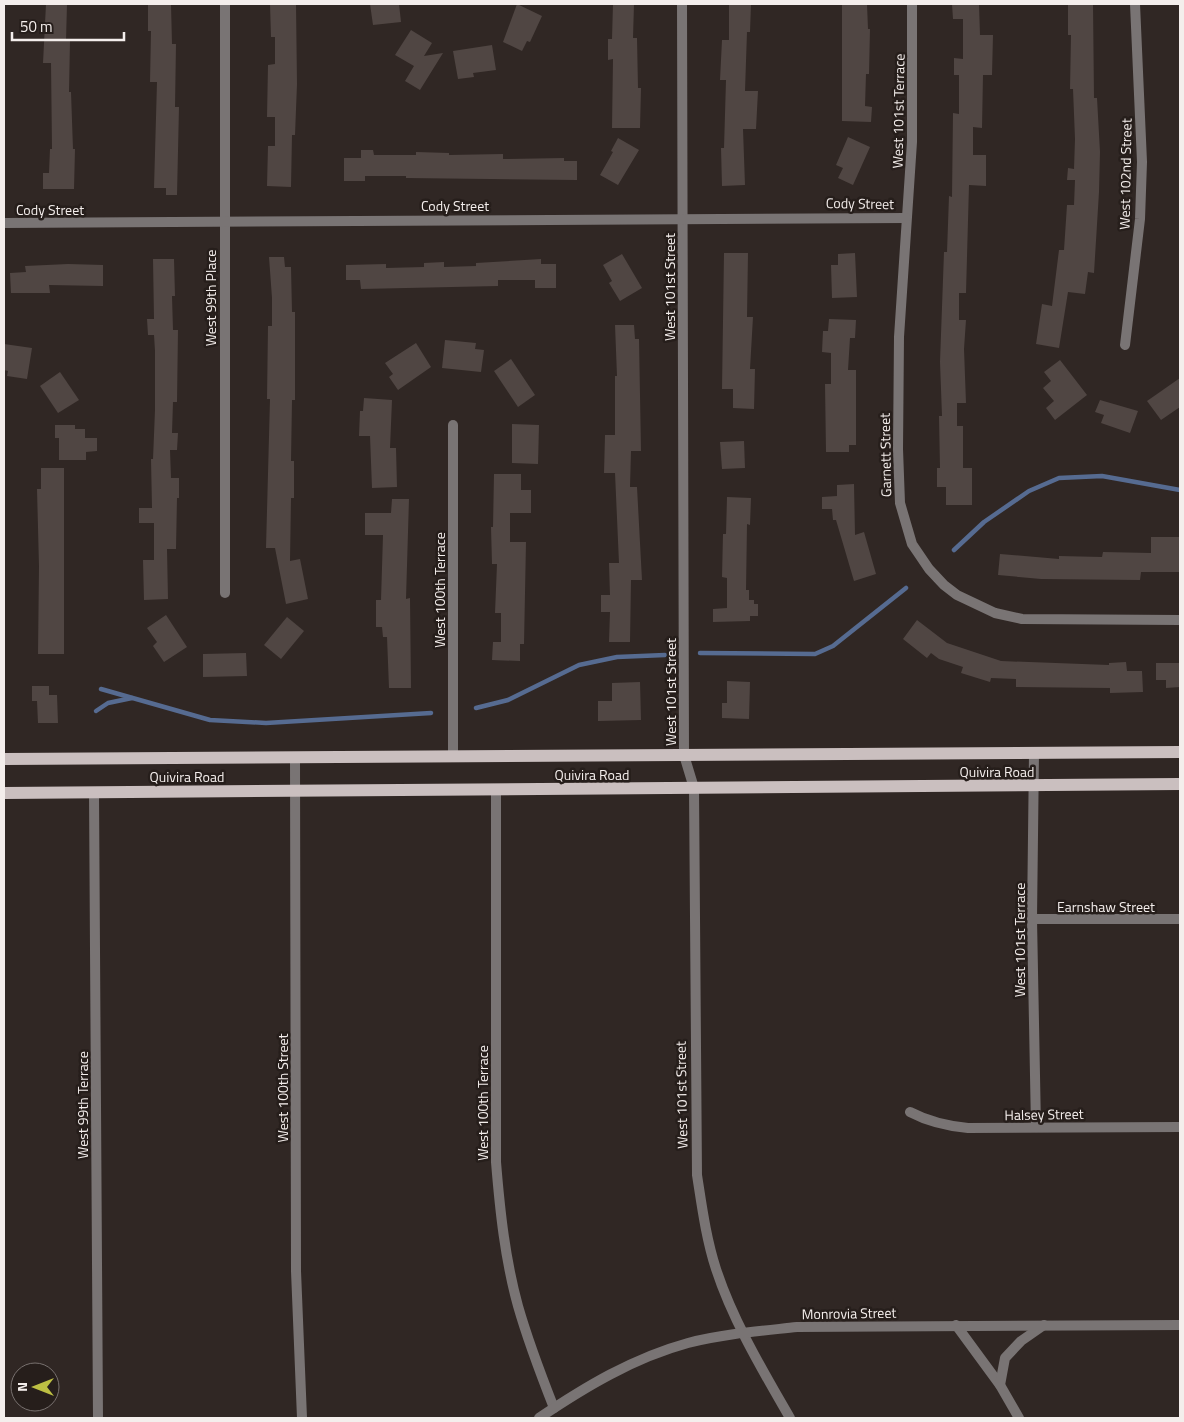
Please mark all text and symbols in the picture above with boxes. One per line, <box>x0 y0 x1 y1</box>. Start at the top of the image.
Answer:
scale bar <box>12 10 125 42</box>
text: 50 m <box>20 15 53 38</box>
street label: West 101st Terrace <box>887 53 909 169</box>
street label: West 102nd Street <box>1114 118 1136 230</box>
street label: Cody Street <box>826 192 894 214</box>
street label: Cody Street <box>421 195 489 216</box>
street label: Cody Street <box>16 199 84 220</box>
street label: West 101st Street <box>659 233 680 341</box>
street label: West 99th Place <box>200 250 221 346</box>
street label: Garnett Street <box>874 413 896 497</box>
street label: West 100th Terrace <box>429 532 450 648</box>
street label: West 101st Street <box>660 638 681 746</box>
street label: Quivira Road <box>960 761 1034 782</box>
street label: Quivira Road <box>555 764 629 785</box>
street label: Quivira Road <box>150 766 224 787</box>
street label: West 101st Terrace <box>1009 883 1030 997</box>
street label: Earnshaw Street <box>1057 896 1155 917</box>
street label: West 100th Street <box>272 1034 293 1142</box>
street label: West 101st Street <box>670 1041 692 1149</box>
street label: West 100th Terrace <box>472 1045 493 1161</box>
street label: West 99th Terrace <box>72 1051 93 1159</box>
street label: Halsey Street <box>1004 1103 1084 1125</box>
street label: Monrovia Street <box>802 1302 897 1324</box>
north arrow <box>10 1362 60 1412</box>
text: N <box>11 1382 32 1392</box>

